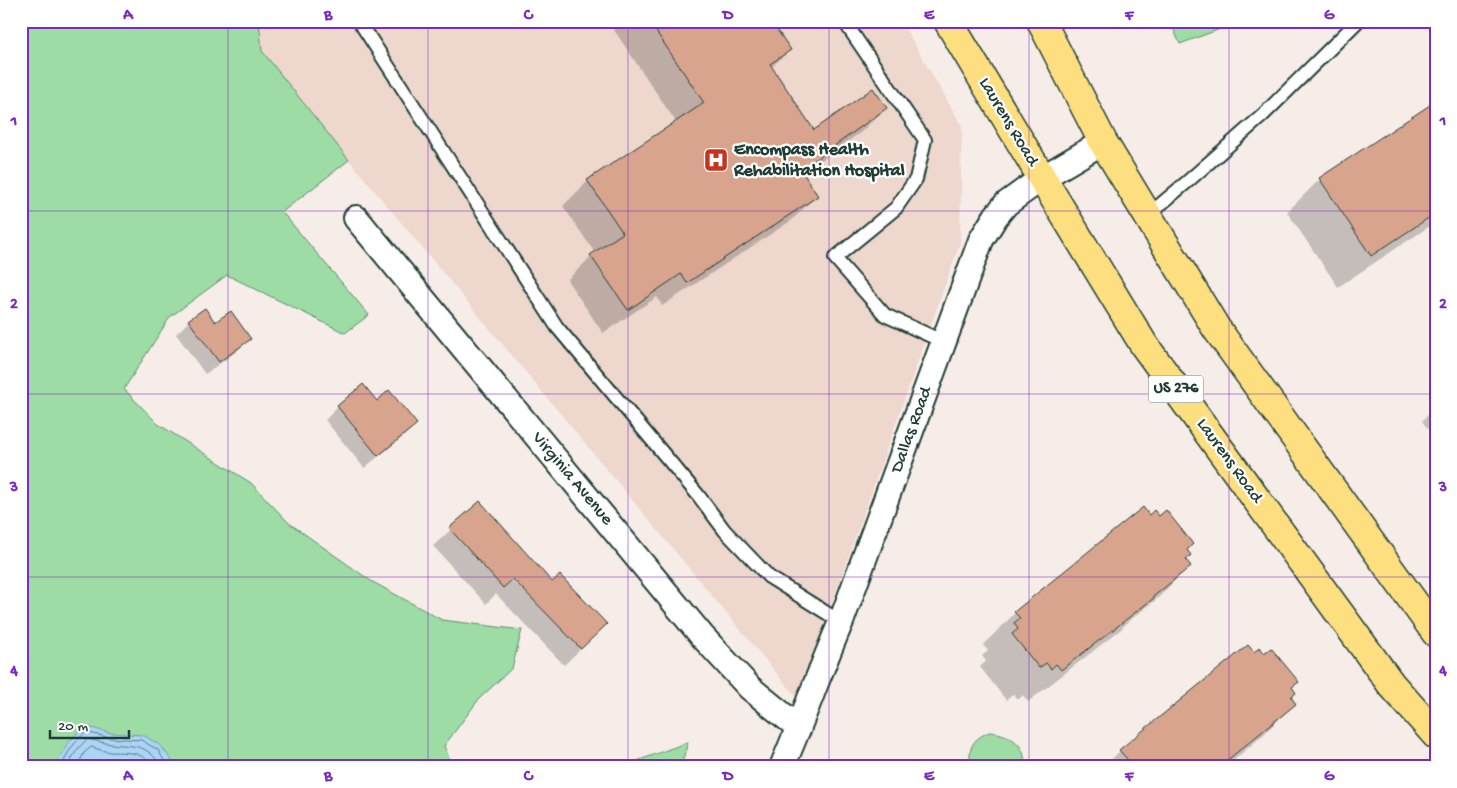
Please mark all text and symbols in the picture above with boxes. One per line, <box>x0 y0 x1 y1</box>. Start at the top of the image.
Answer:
text: A <box>122 7 134 26</box>
text: B <box>323 7 333 26</box>
text: C <box>523 7 534 26</box>
text: D <box>721 7 734 26</box>
text: E <box>924 7 935 26</box>
text: F <box>1124 7 1135 26</box>
text: G <box>1324 7 1335 26</box>
street label: Laurens Road <box>973 74 1043 171</box>
text: 1 <box>10 113 17 132</box>
text: 1 <box>1439 113 1446 132</box>
place label: Encompass Health Rehabilitation Hospital <box>733 140 905 182</box>
hospital icon: Encompass Health Rehabilitation Hospital <box>703 147 729 173</box>
text: 2 <box>10 296 18 315</box>
text: 2 <box>1439 296 1447 315</box>
road number: US 276 <box>1148 376 1204 402</box>
street label: Dallas Road <box>886 383 938 477</box>
street label: Laurens Road <box>1191 415 1268 509</box>
street label: Virginia Avenue <box>526 427 618 530</box>
text: 3 <box>9 479 18 498</box>
text: 3 <box>1438 479 1447 498</box>
text: 4 <box>9 663 18 682</box>
text: 4 <box>1438 663 1447 682</box>
scale bar <box>50 708 129 740</box>
text: 20 m <box>58 718 88 736</box>
text: A <box>122 768 134 787</box>
text: B <box>323 768 333 787</box>
text: C <box>523 768 534 787</box>
text: D <box>721 768 734 787</box>
text: E <box>924 768 935 787</box>
text: F <box>1124 768 1135 787</box>
text: G <box>1324 768 1335 787</box>

